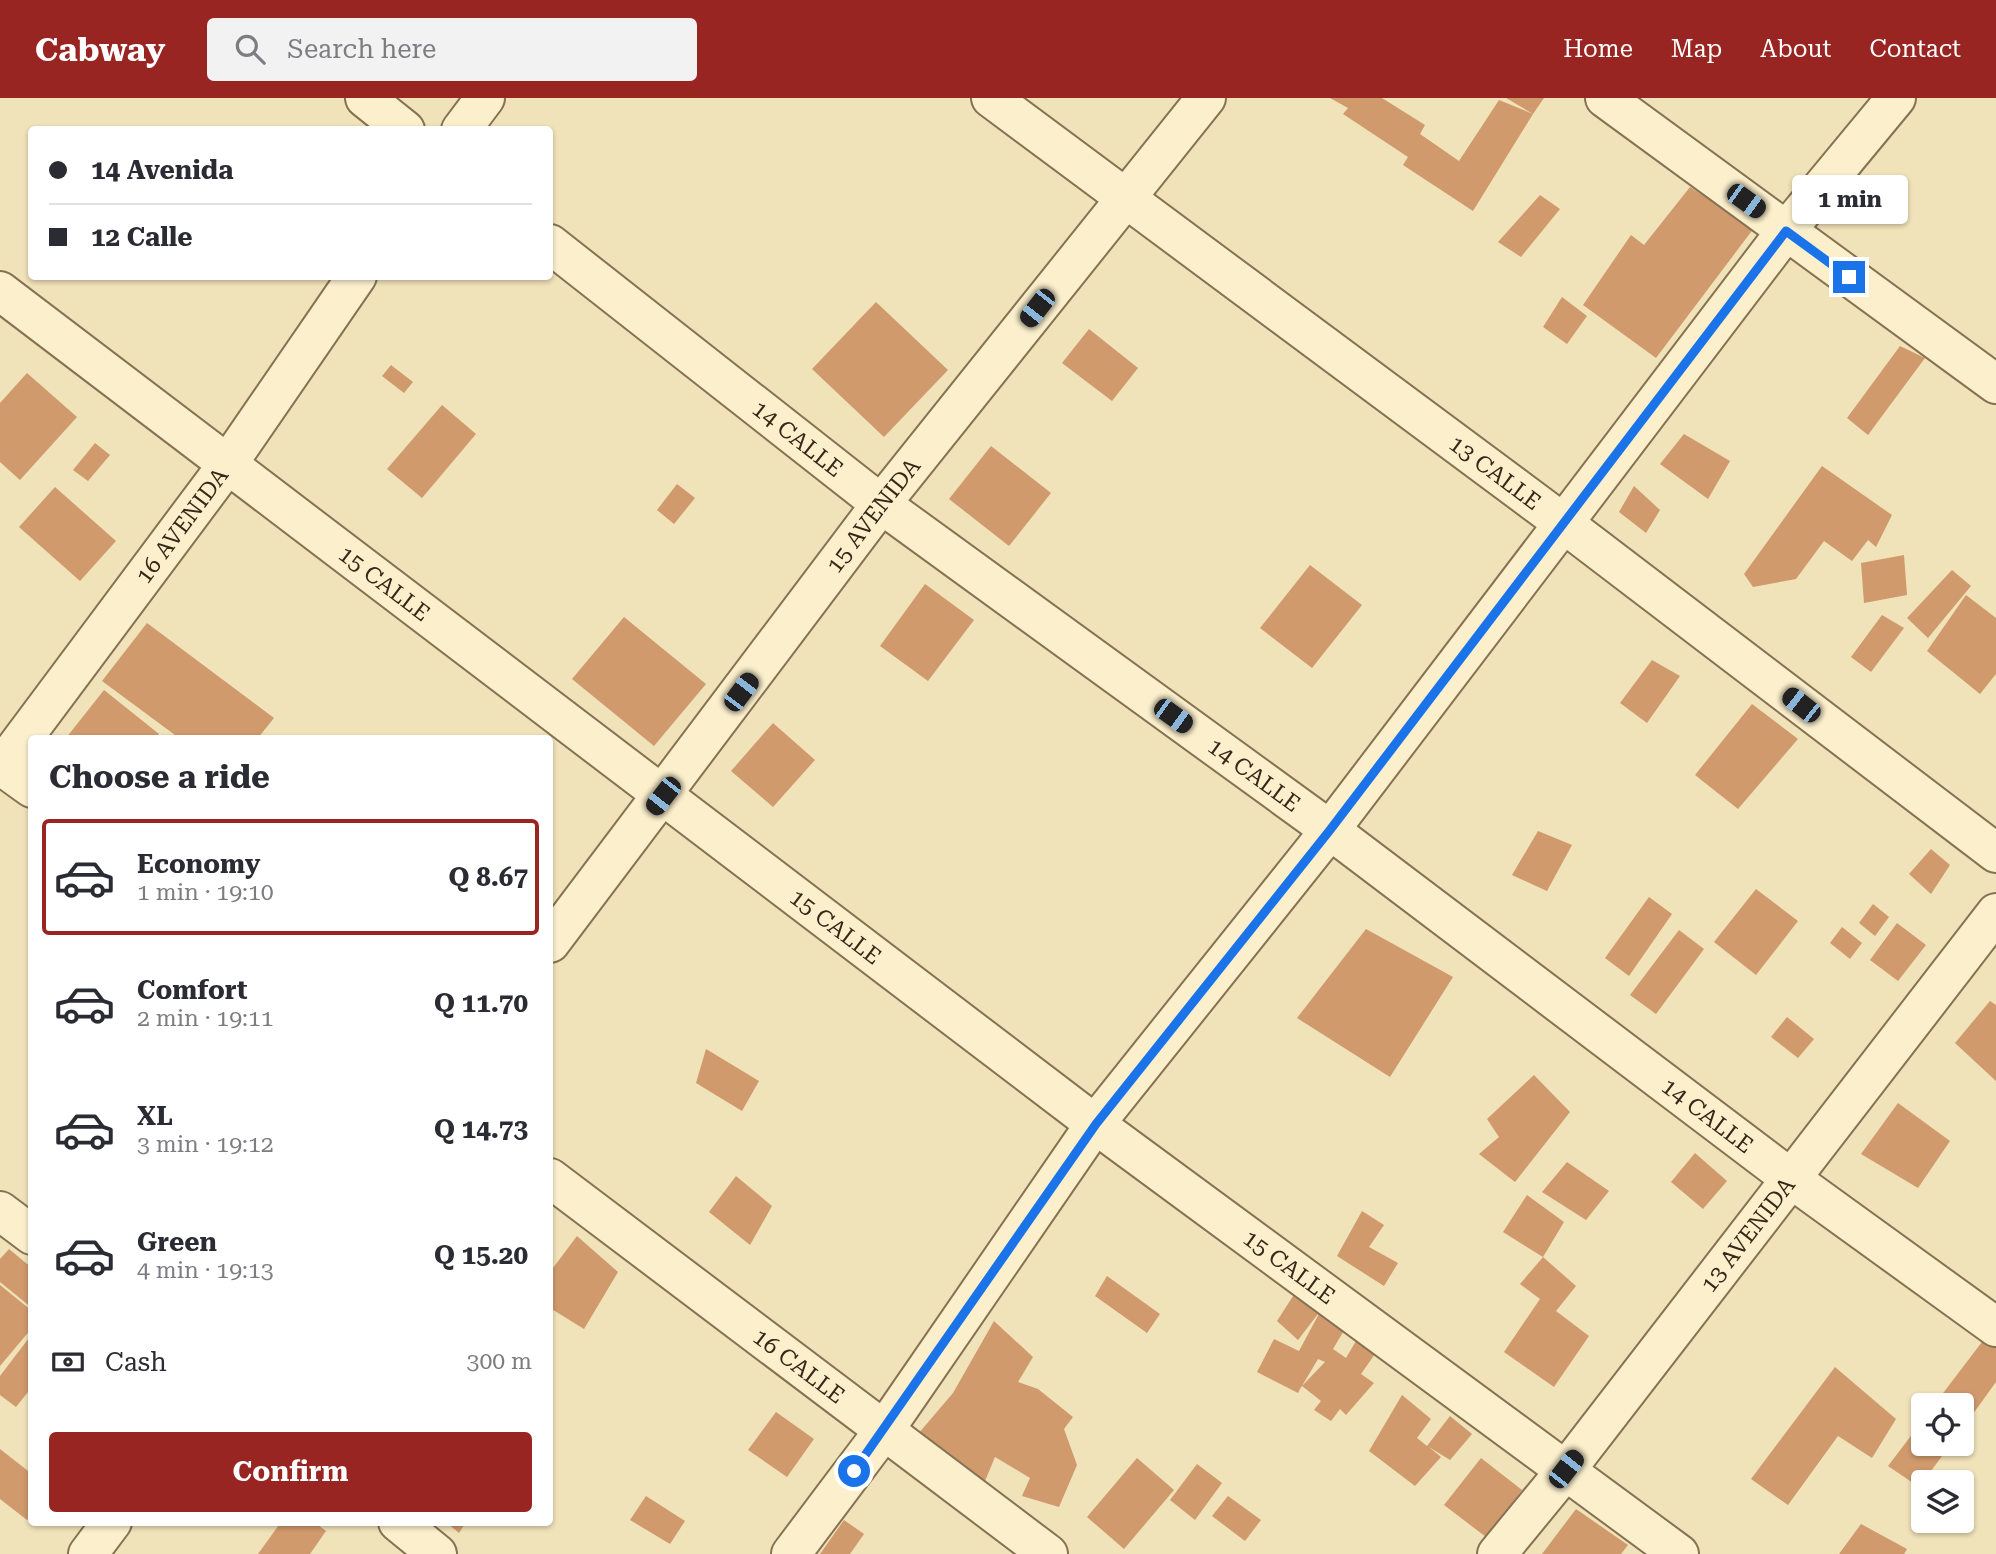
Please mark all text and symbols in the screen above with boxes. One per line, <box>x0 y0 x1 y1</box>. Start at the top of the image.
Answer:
search box <box>207 18 697 81</box>
text: Cabway <box>35 30 165 69</box>
icon: search <box>231 30 269 68</box>
text: Search here <box>287 34 436 64</box>
text: Home <box>1563 35 1633 63</box>
text: Map <box>1671 35 1722 63</box>
text: About <box>1760 35 1831 63</box>
text: Contact <box>1869 35 1961 63</box>
text: 14 Avenida <box>91 155 233 185</box>
callout: 1 min <box>1791 176 1907 225</box>
car <box>1723 180 1770 222</box>
text: 1 min <box>1818 186 1882 213</box>
text: 12 Calle <box>91 222 193 252</box>
route end <box>1833 261 1865 293</box>
car <box>1016 285 1059 331</box>
street label: 14 CALLE <box>747 395 848 483</box>
street label: 13 CALLE <box>1444 430 1546 516</box>
street label: 15 AVENIDA <box>821 453 926 578</box>
street label: 16 AVENIDA <box>130 463 234 589</box>
street label: 15 CALLE <box>333 541 435 627</box>
car <box>720 669 763 715</box>
car <box>1778 684 1825 726</box>
car <box>1150 695 1197 737</box>
street label: 14 CALLE <box>1202 733 1305 818</box>
text: Choose a ride <box>49 758 270 796</box>
car <box>642 773 685 819</box>
icon: car <box>53 846 116 909</box>
text: Economy <box>137 849 260 879</box>
text: Q 8.67 <box>449 862 528 892</box>
text: 1 min · 19:10 <box>137 879 274 906</box>
street label: 15 CALLE <box>784 884 886 970</box>
icon: car <box>53 972 116 1035</box>
text: Comfort <box>137 975 247 1005</box>
text: Q 11.70 <box>434 988 528 1018</box>
text: 2 min · 19:11 <box>137 1005 274 1032</box>
street label: 14 CALLE <box>1656 1073 1758 1159</box>
icon: car <box>53 1098 116 1161</box>
text: XL <box>137 1101 173 1131</box>
text: Q 14.73 <box>434 1114 528 1144</box>
text: 3 min · 19:12 <box>137 1131 274 1158</box>
street label: 13 AVENIDA <box>1695 1172 1801 1298</box>
icon: car <box>53 1224 116 1287</box>
street label: 15 CALLE <box>1238 1225 1340 1310</box>
text: Green <box>137 1227 217 1257</box>
text: Q 15.20 <box>434 1240 528 1270</box>
text: 4 min · 19:13 <box>137 1257 274 1284</box>
street label: 16 CALLE <box>748 1323 850 1410</box>
icon: cash <box>49 1343 87 1381</box>
text: Cash <box>105 1347 167 1377</box>
text: 300 m <box>467 1348 532 1375</box>
map controls <box>1911 1393 1974 1533</box>
button: locate <box>1911 1393 1974 1456</box>
button: Confirm <box>49 1432 532 1512</box>
car <box>1545 1446 1588 1492</box>
route start <box>838 1455 870 1487</box>
button: layers <box>1911 1470 1974 1533</box>

